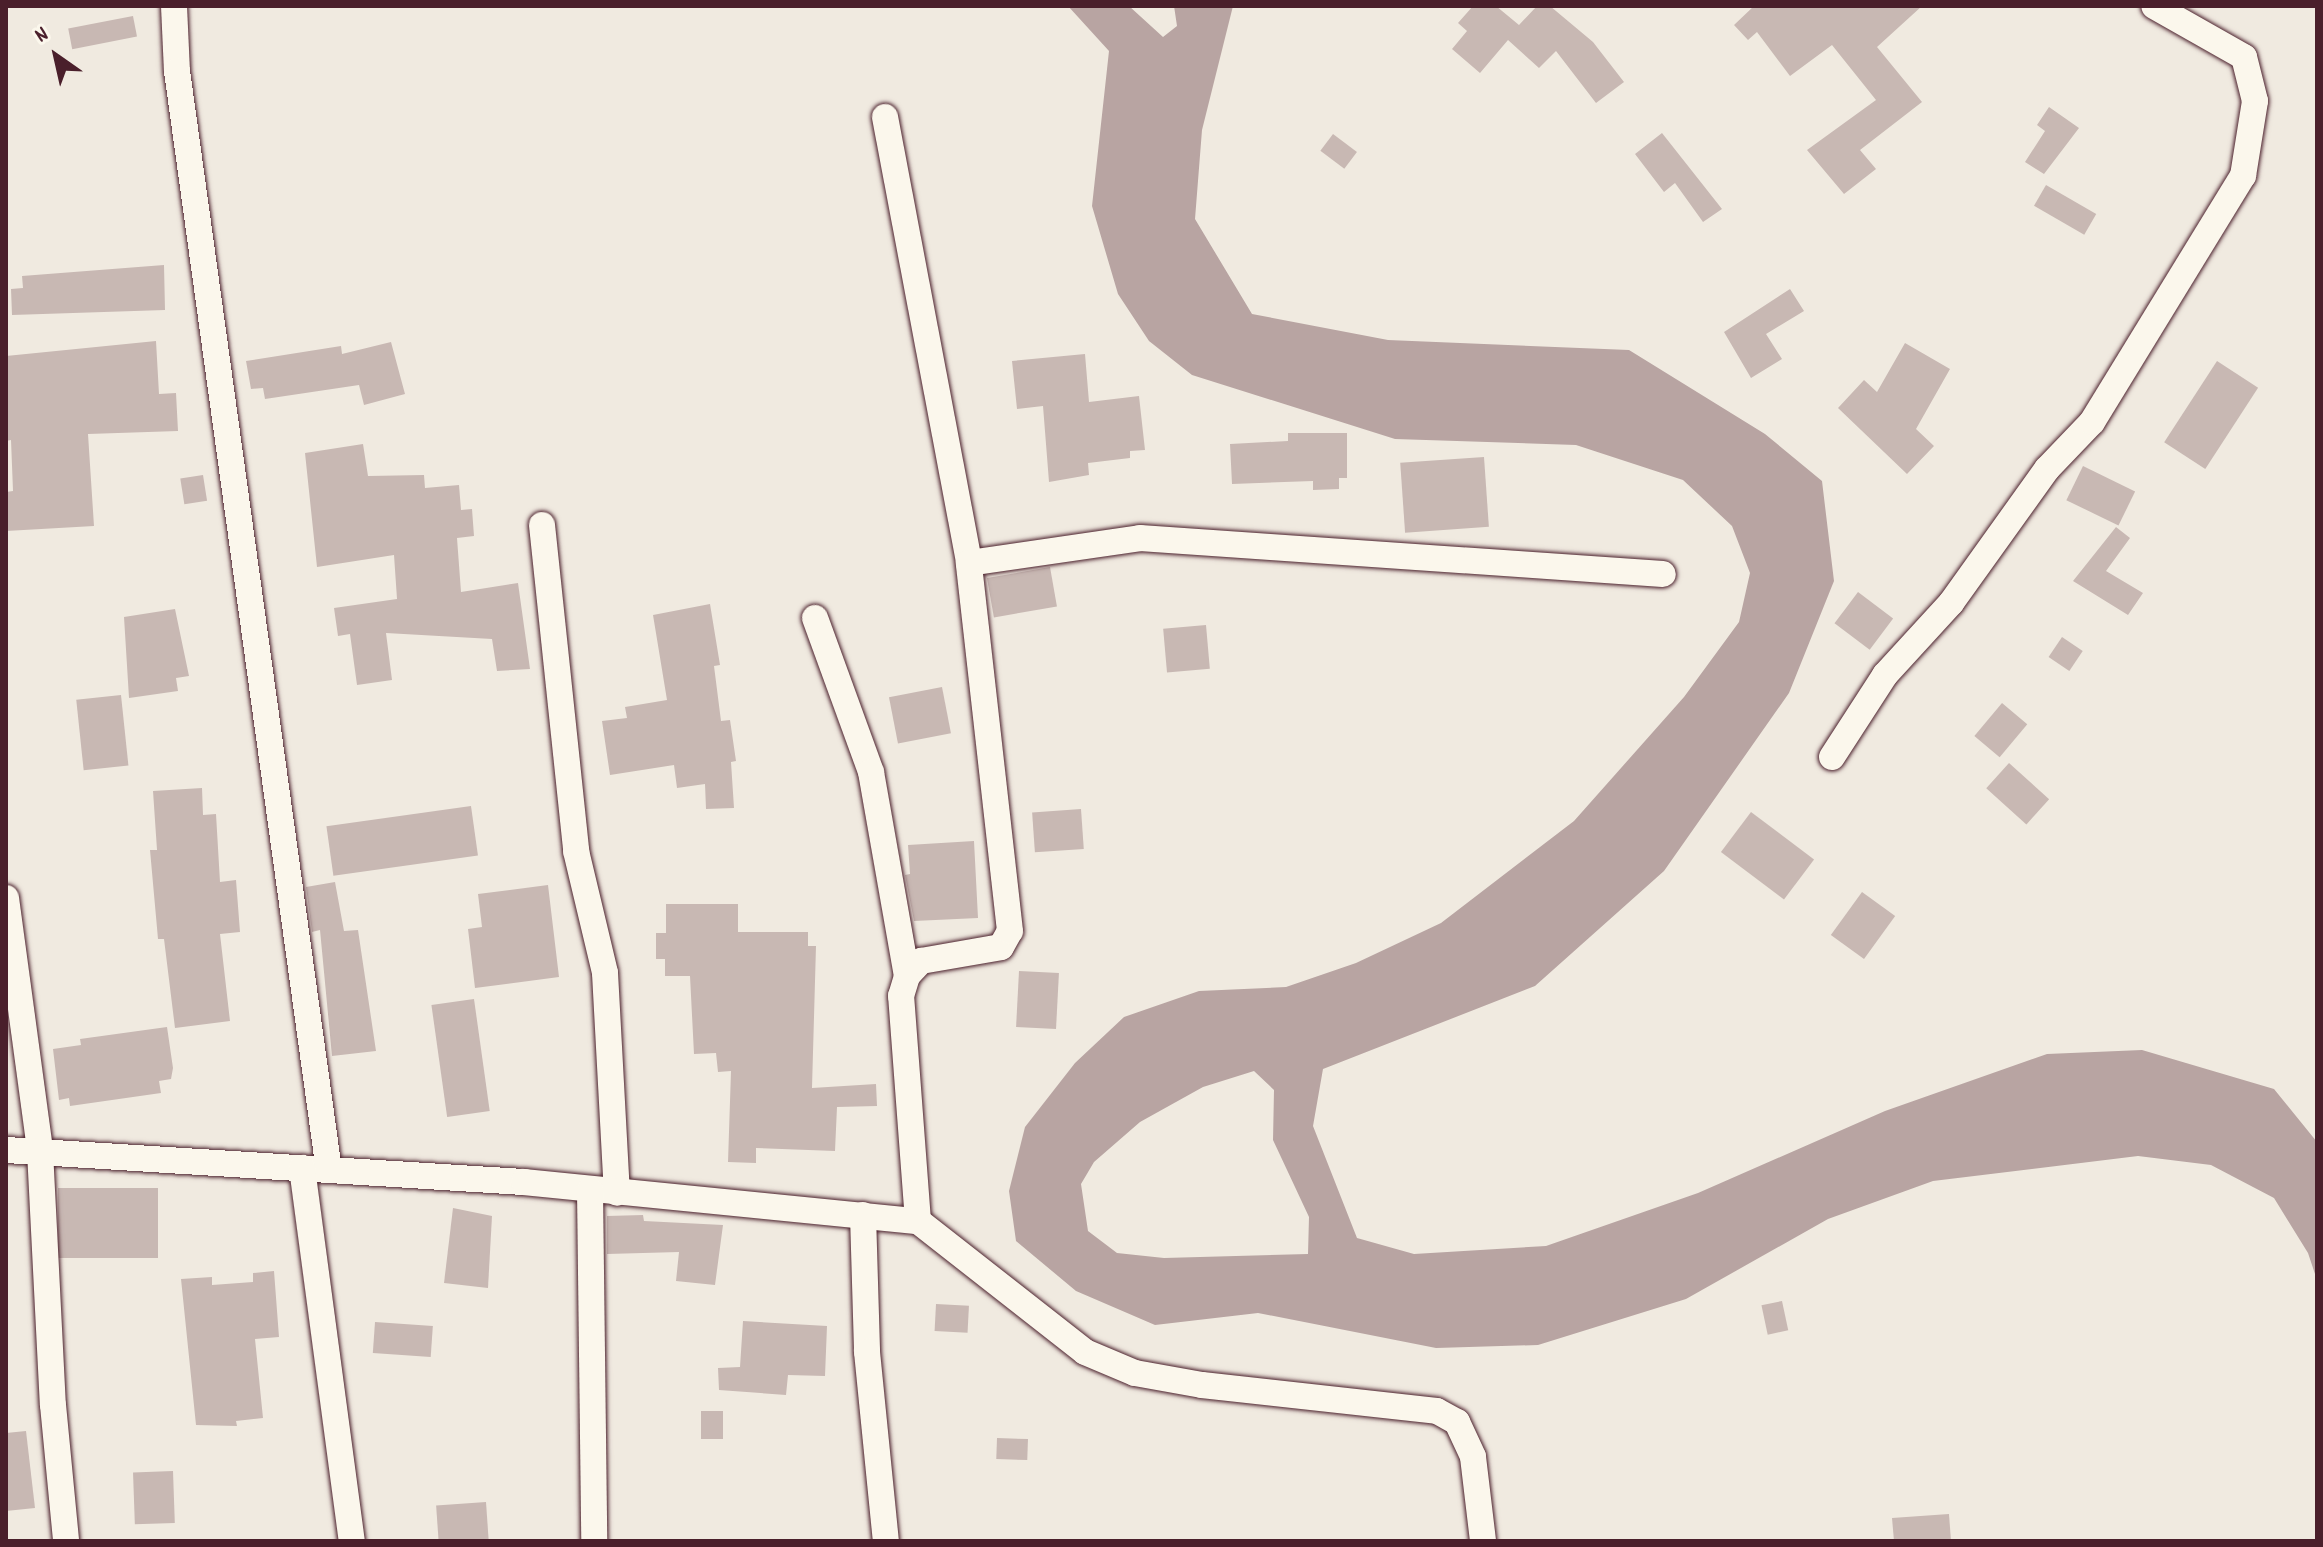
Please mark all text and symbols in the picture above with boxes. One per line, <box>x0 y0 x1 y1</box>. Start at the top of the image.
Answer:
north arrow <box>16 16 96 96</box>
text: N <box>29 20 55 52</box>

